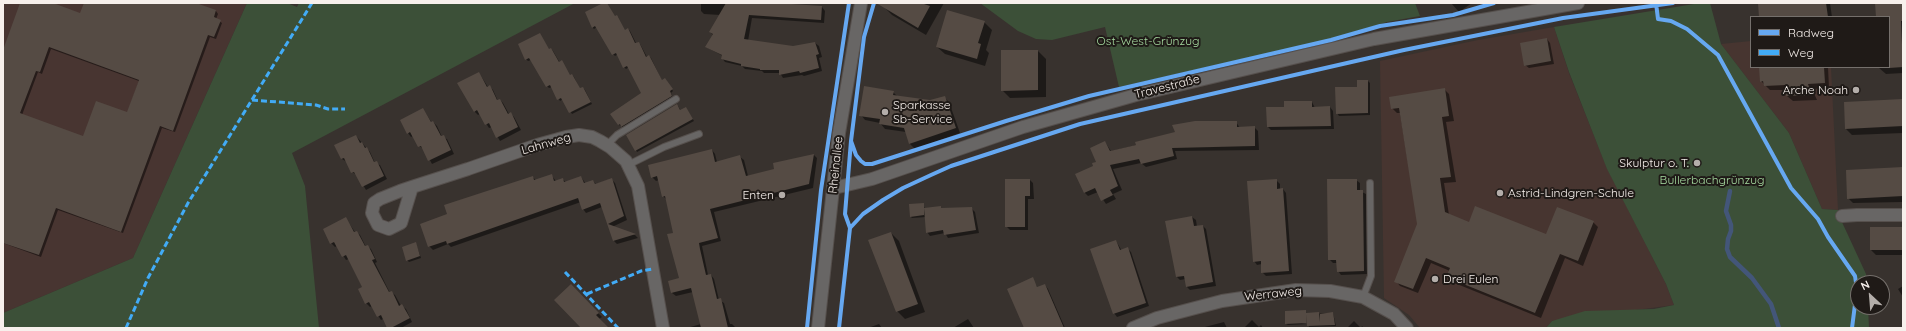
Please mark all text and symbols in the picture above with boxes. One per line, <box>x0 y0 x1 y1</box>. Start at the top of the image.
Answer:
legend <box>1750 16 1890 68</box>
text: Radweg <box>1788 25 1834 40</box>
park label: Ost-West-Grünzug <box>1097 34 1199 48</box>
text: Weg <box>1788 45 1814 60</box>
street label: Travestraße <box>1133 72 1201 102</box>
place label: Arche Noah <box>1783 83 1848 97</box>
marker: Arche Noah <box>1851 85 1861 95</box>
place label: Sparkasse Sb-Service <box>893 98 952 126</box>
marker: Sparkasse Sb-Service <box>880 107 890 117</box>
street label: Lahnweg <box>520 130 572 158</box>
street label: Rheinallee <box>826 136 846 194</box>
place label: Skulptur o. T. <box>1619 156 1689 170</box>
marker: Skulptur o. T. <box>1692 158 1702 168</box>
park label: Bullerbachgrünzug <box>1660 173 1764 187</box>
place label: Astrid-Lindgren-Schule <box>1508 186 1634 200</box>
place label: Enten <box>743 188 774 202</box>
marker: Astrid-Lindgren-Schule <box>1495 188 1505 198</box>
marker: Enten <box>777 190 787 200</box>
place label: Drei Eulen <box>1443 272 1498 286</box>
marker: Drei Eulen <box>1430 274 1440 284</box>
north arrow <box>1850 275 1890 315</box>
text: N <box>1858 277 1872 293</box>
street label: Werraweg <box>1244 284 1302 304</box>

